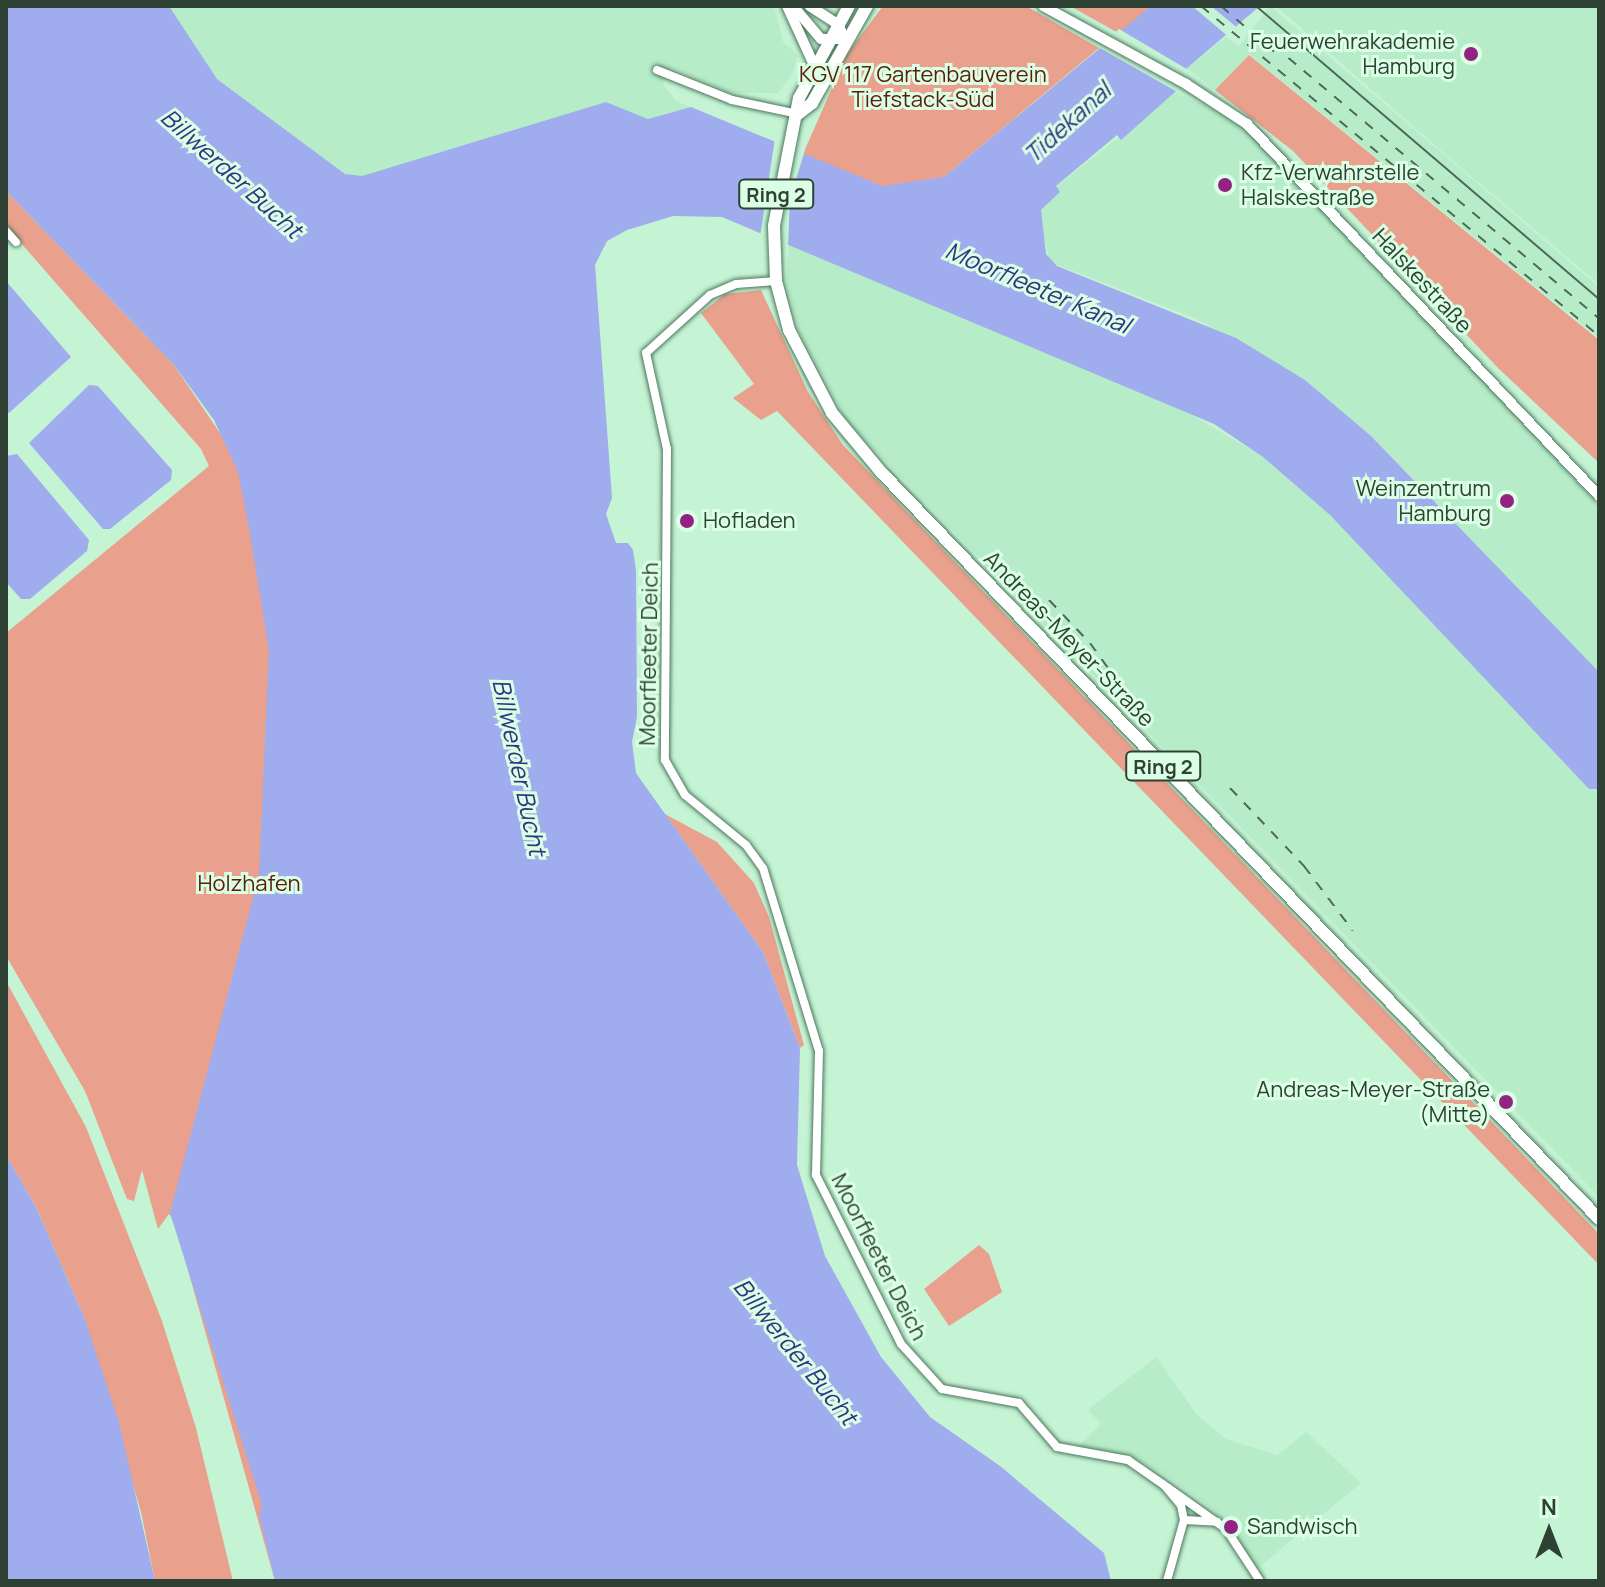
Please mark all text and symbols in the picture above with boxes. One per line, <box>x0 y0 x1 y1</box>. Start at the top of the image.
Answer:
place label: Feuerwehrakademie Hamburg <box>1250 28 1455 80</box>
marker: Feuerwehrakademie Hamburg <box>1462 45 1480 63</box>
park label: KGV 117 Gartenbauverein Tiefstack-Süd <box>799 61 1047 112</box>
water label: Tidekanal <box>1018 76 1116 168</box>
water label: Billwerder Bucht <box>156 102 308 244</box>
place label: Kfz-Verwahrstelle Halskestraße <box>1241 159 1419 210</box>
marker: Kfz-Verwahrstelle Halskestraße <box>1216 176 1234 194</box>
road number: Ring 2 <box>738 178 814 210</box>
street label: Halskestraße <box>1367 223 1477 339</box>
water label: Moorfleeter Kanal <box>941 235 1135 339</box>
place label: Weinzentrum Hamburg <box>1356 475 1491 526</box>
marker: Weinzentrum Hamburg <box>1498 492 1516 510</box>
place label: Hofladen <box>703 508 796 534</box>
marker: Hofladen <box>678 512 696 530</box>
street label: Andreas-Meyer-Straße <box>978 546 1160 732</box>
street label: Moorfleeter Deich <box>634 562 664 746</box>
water label: Billwerder Bucht <box>487 676 553 858</box>
road number: Ring 2 <box>1125 750 1201 782</box>
park label: Holzhafen <box>197 871 301 897</box>
place label: Andreas-Meyer-Straße (Mitte) <box>1256 1076 1490 1128</box>
marker: Andreas-Meyer-Straße (Mitte) <box>1497 1093 1515 1111</box>
street label: Moorfleeter Deich <box>826 1169 932 1345</box>
water label: Billwerder Bucht <box>728 1272 864 1430</box>
north arrow <box>1509 1491 1589 1571</box>
text: N <box>1541 1492 1557 1522</box>
place label: Sandwisch <box>1247 1514 1358 1540</box>
marker: Sandwisch <box>1222 1518 1240 1536</box>

